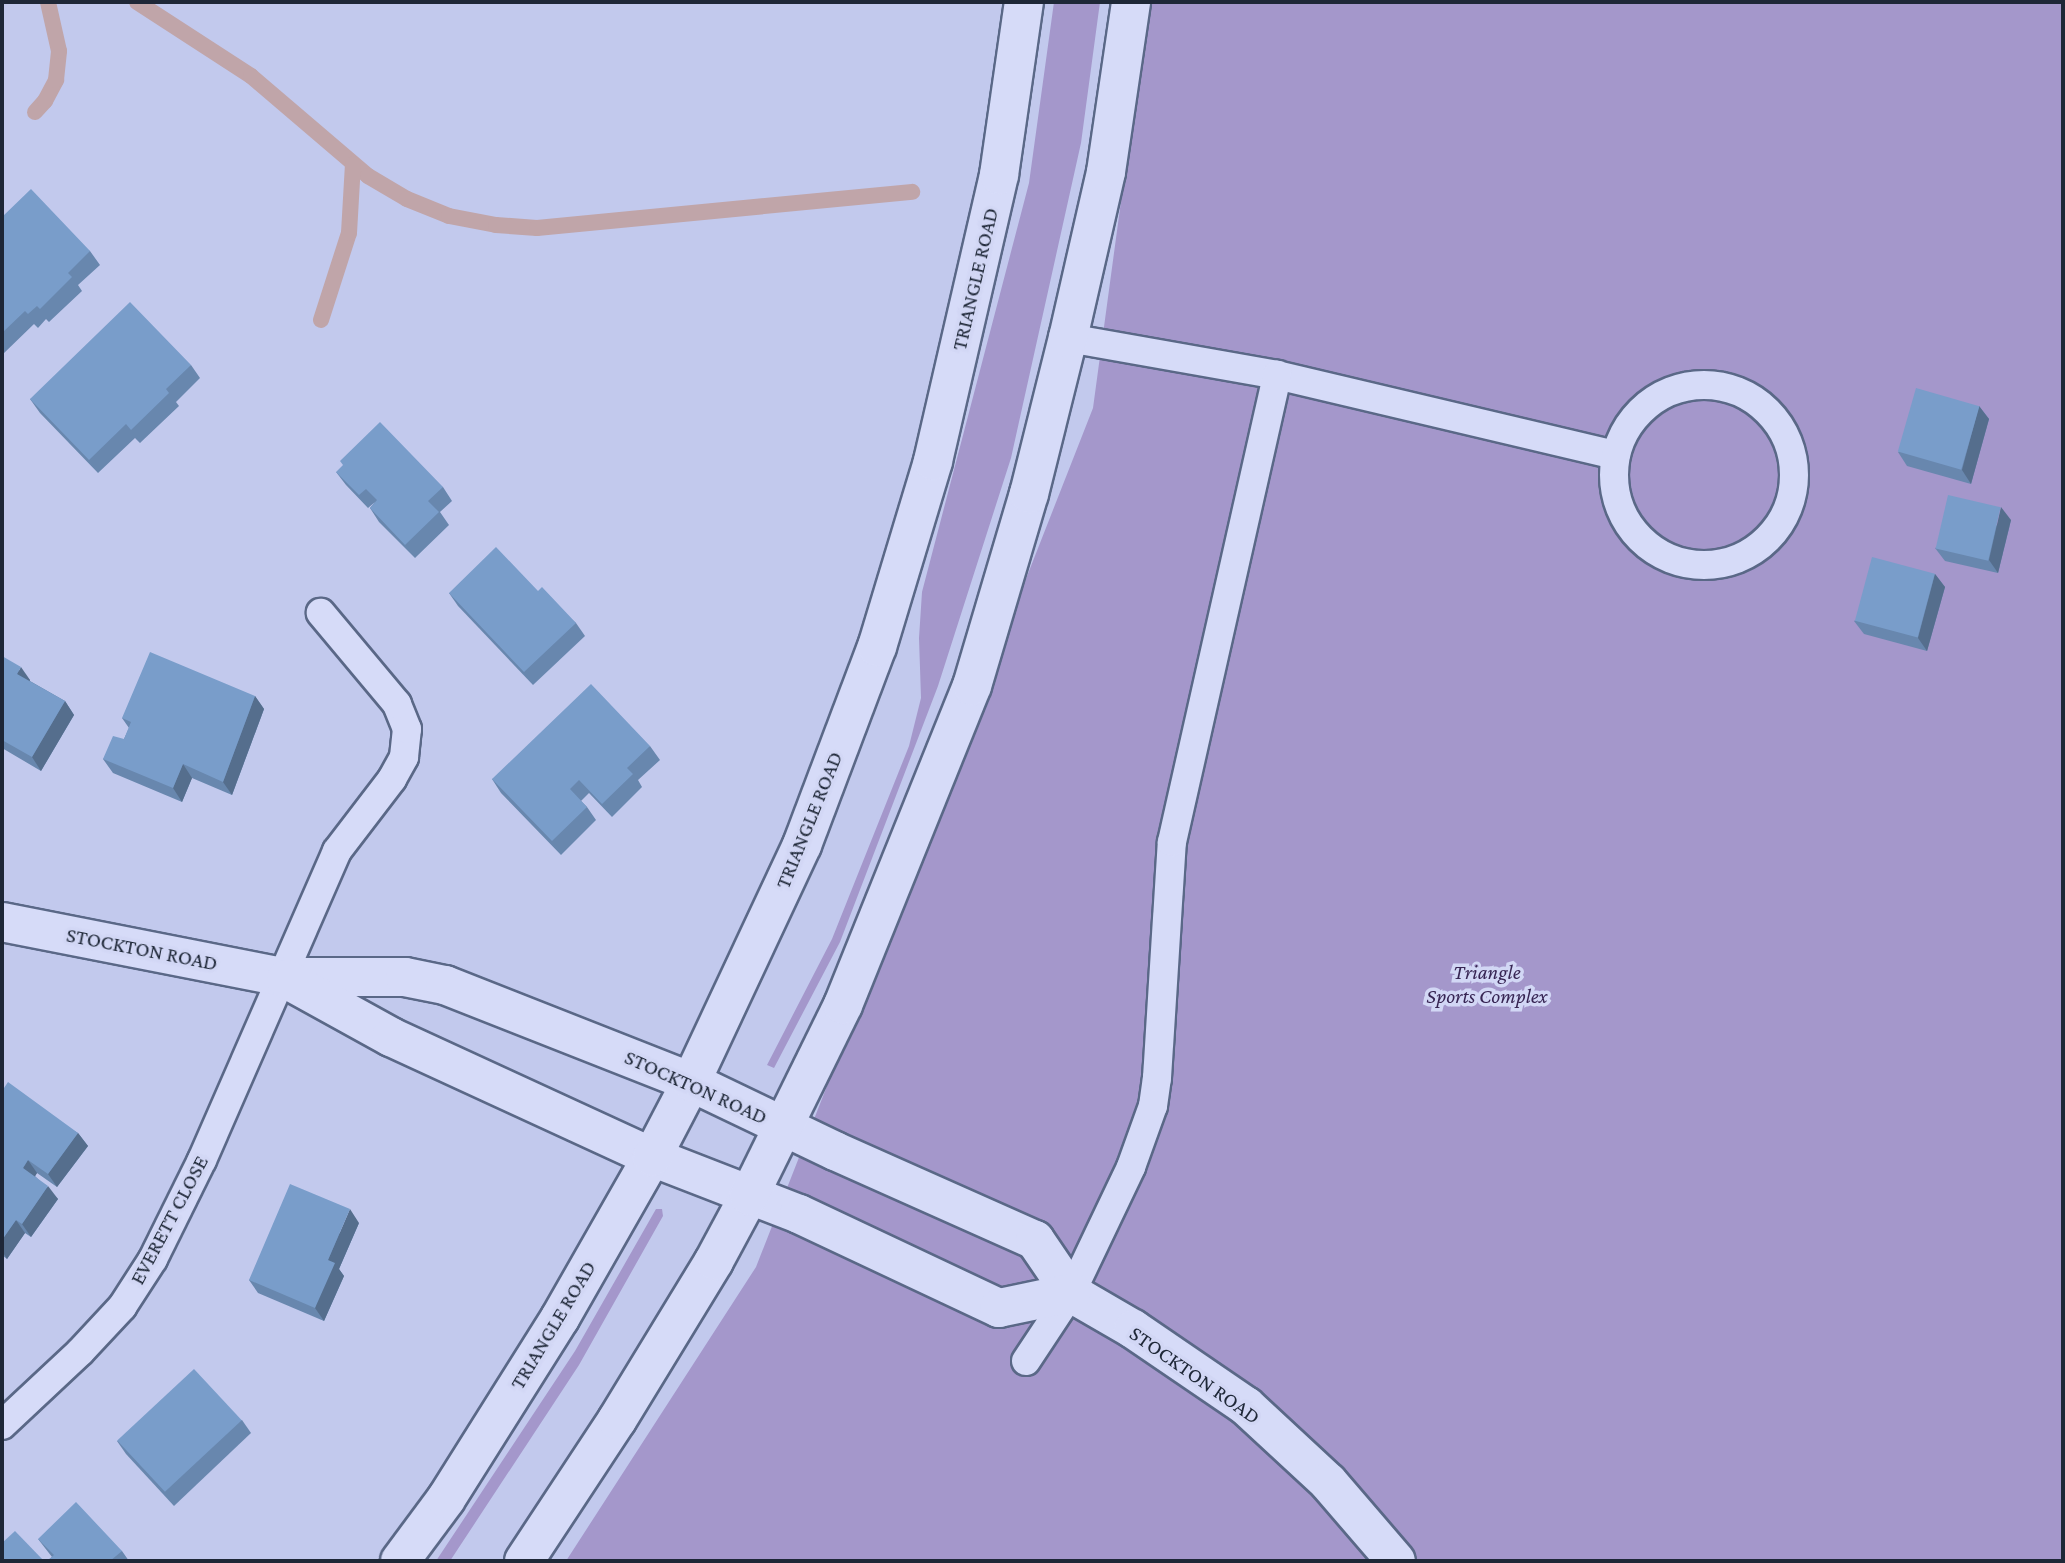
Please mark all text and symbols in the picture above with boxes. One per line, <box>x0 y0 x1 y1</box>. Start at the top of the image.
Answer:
street label: TRIANGLE ROAD <box>946 205 1004 353</box>
street label: TRIANGLE ROAD <box>770 748 848 892</box>
street label: STOCKTON ROAD <box>64 922 220 976</box>
park label: Triangle Sports Complex <box>1426 959 1548 1009</box>
street label: STOCKTON ROAD <box>621 1044 771 1130</box>
street label: EVERETT CLOSE <box>124 1151 214 1289</box>
street label: TRIANGLE ROAD <box>505 1256 601 1394</box>
street label: STOCKTON ROAD <box>1125 1321 1265 1429</box>

